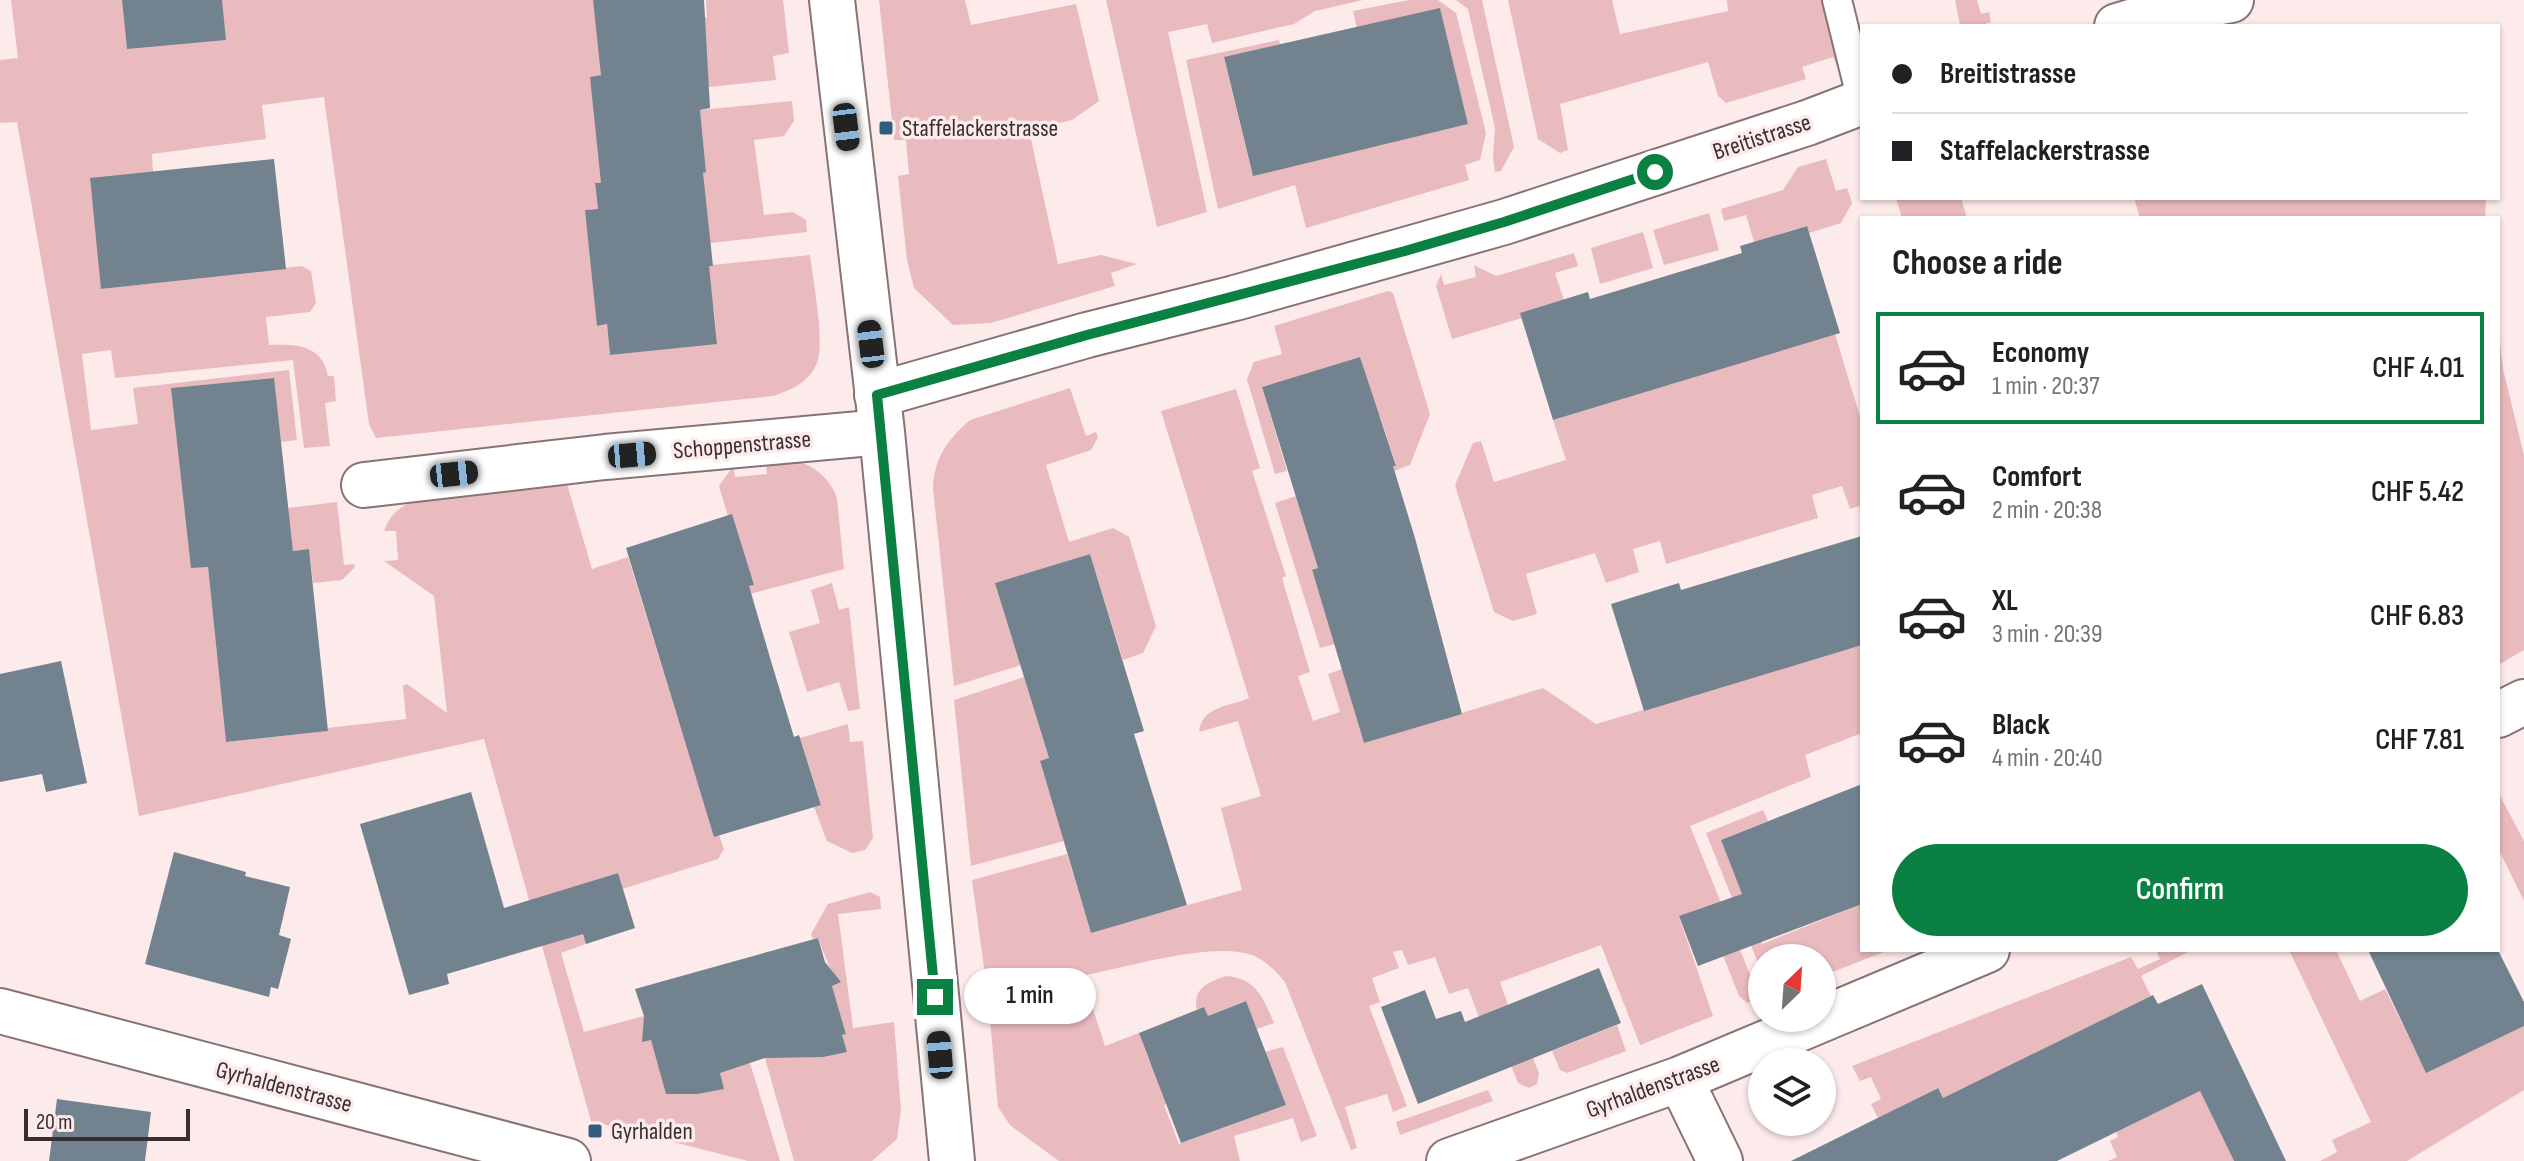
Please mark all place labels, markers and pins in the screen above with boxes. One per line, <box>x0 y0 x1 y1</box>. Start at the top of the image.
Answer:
place label: Staffelackerstrasse <box>902 114 1058 143</box>
marker: Staffelackerstrasse <box>877 119 895 137</box>
place label: Gyrhalden <box>611 1117 693 1146</box>
marker: Gyrhalden <box>586 1122 604 1140</box>

